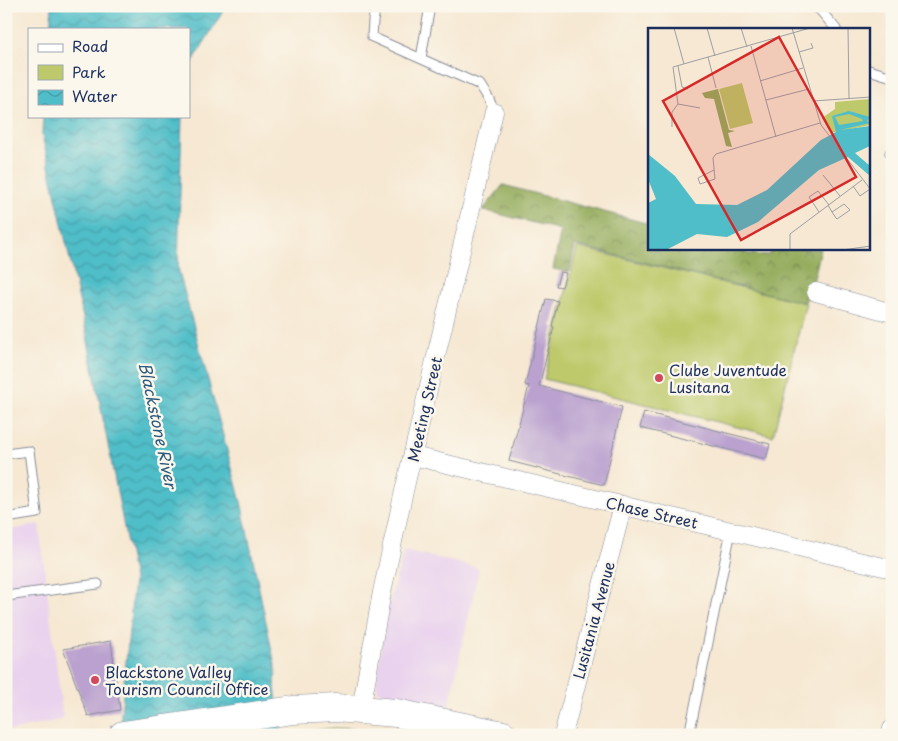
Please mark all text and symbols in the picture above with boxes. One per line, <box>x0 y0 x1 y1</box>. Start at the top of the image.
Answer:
legend <box>28 28 190 118</box>
inset map <box>648 28 870 250</box>
text: Road <box>72 34 108 57</box>
text: Park <box>72 60 106 83</box>
text: Water <box>72 84 117 107</box>
street label: Meeting Street <box>401 354 447 464</box>
place label: Clube Juventude Lusitana <box>669 358 787 398</box>
water label: Blackstone River <box>134 360 185 493</box>
marker: Clube Juventude Lusitana <box>653 372 665 384</box>
street label: Chase Street <box>604 490 700 534</box>
street label: Lusitania Avenue <box>566 559 620 681</box>
place label: Blackstone Valley Tourism Council Office <box>105 660 269 700</box>
marker: Blackstone Valley Tourism Council Office <box>89 674 101 686</box>

